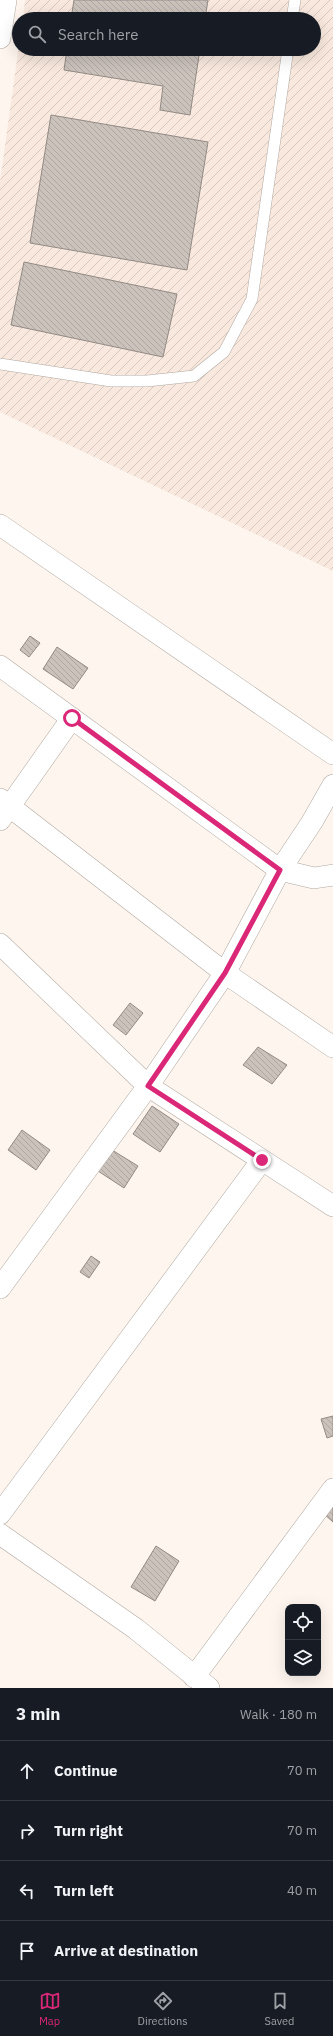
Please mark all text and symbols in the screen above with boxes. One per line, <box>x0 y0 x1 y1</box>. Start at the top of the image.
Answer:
search box <box>12 12 321 56</box>
icon: search <box>26 23 48 45</box>
text: Search here <box>58 25 138 44</box>
route start <box>63 709 81 727</box>
route end <box>253 1151 271 1169</box>
map controls <box>285 1604 321 1676</box>
button: locate <box>285 1604 321 1640</box>
button: layers <box>285 1640 321 1676</box>
text: 3 min <box>16 1703 60 1725</box>
text: Walk · 180 m <box>240 1706 317 1723</box>
icon: ahead <box>16 1760 38 1782</box>
text: Continue <box>54 1761 118 1780</box>
text: 70 m <box>287 1762 317 1779</box>
icon: right <box>16 1820 38 1842</box>
text: Turn right <box>54 1821 123 1840</box>
text: 70 m <box>287 1822 317 1839</box>
icon: left <box>16 1880 38 1902</box>
text: Turn left <box>54 1881 114 1900</box>
text: 40 m <box>287 1882 317 1899</box>
icon: arrive <box>16 1940 38 1962</box>
text: Arrive at destination <box>54 1941 198 1960</box>
tab: Map <box>39 1990 61 2028</box>
tab: Directions <box>138 1990 188 2028</box>
tab: Saved <box>265 1990 294 2028</box>

